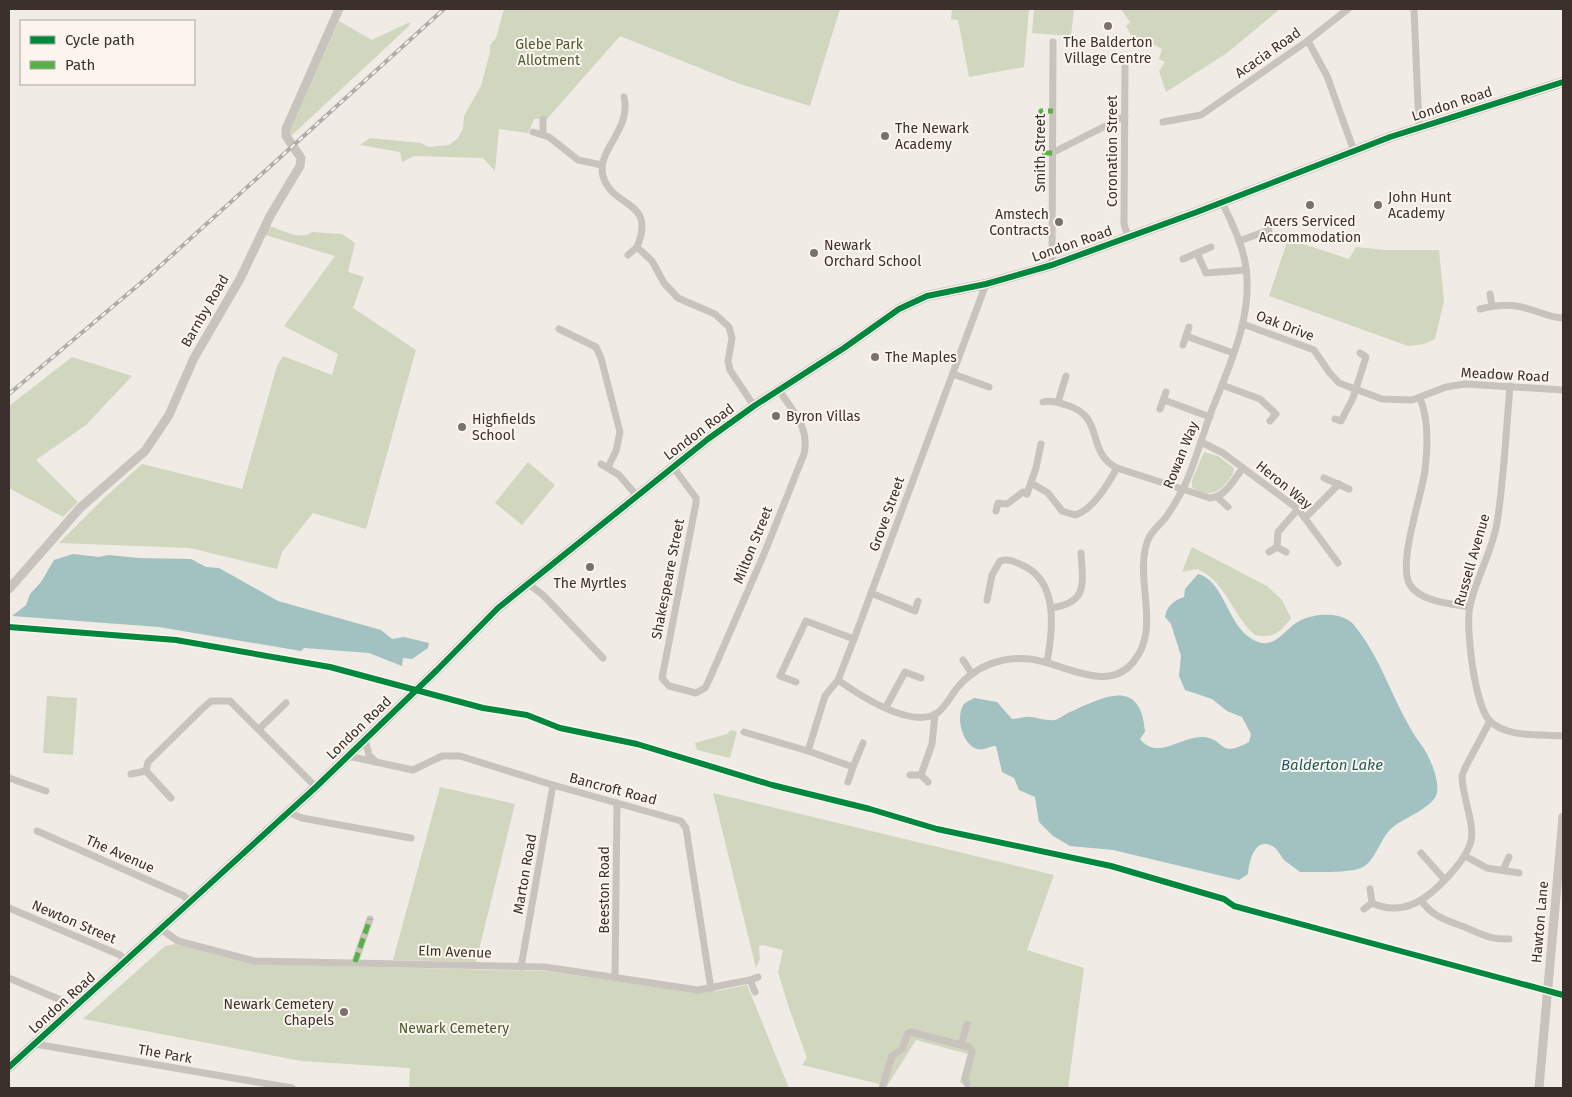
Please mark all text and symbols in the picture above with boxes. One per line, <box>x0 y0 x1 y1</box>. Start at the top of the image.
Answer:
legend <box>20 20 195 85</box>
marker: The Balderton Village Centre <box>1102 20 1114 32</box>
street label: Acacia Road <box>1232 24 1304 82</box>
text: Cycle path <box>65 31 135 49</box>
place label: The Balderton Village Centre <box>1063 34 1153 67</box>
park label: Glebe Park Allotment <box>515 36 584 69</box>
text: Path <box>65 56 95 74</box>
street label: London Road <box>1410 83 1494 125</box>
street label: Coronation Street <box>1104 94 1121 207</box>
street label: Smith Street <box>1032 113 1049 192</box>
place label: The Newark Academy <box>895 120 970 153</box>
marker: The Newark Academy <box>879 130 891 142</box>
place label: John Hunt Academy <box>1388 189 1452 222</box>
marker: Acers Serviced Accommodation <box>1304 199 1316 211</box>
marker: John Hunt Academy <box>1372 199 1384 211</box>
place label: Amstech Contracts <box>989 206 1049 239</box>
place label: Acers Serviced Accommodation <box>1259 213 1361 246</box>
marker: Amstech Contracts <box>1053 216 1065 228</box>
street label: London Road <box>1030 222 1114 266</box>
place label: Newark Orchard School <box>824 237 921 270</box>
marker: Newark Orchard School <box>808 247 820 259</box>
street label: Barnby Road <box>177 272 233 350</box>
street label: Oak Drive <box>1254 307 1316 345</box>
place label: The Maples <box>885 349 957 366</box>
marker: The Maples <box>869 351 881 363</box>
street label: Meadow Road <box>1460 364 1550 386</box>
street label: London Road <box>660 400 738 464</box>
place label: Byron Villas <box>786 408 861 425</box>
marker: Byron Villas <box>770 410 782 422</box>
place label: Highfields School <box>472 411 536 444</box>
street label: Rowan Way <box>1160 419 1202 491</box>
marker: Highfields School <box>456 421 468 433</box>
street label: Heron Way <box>1252 457 1316 513</box>
street label: Grove Street <box>866 474 909 554</box>
street label: Milton Street <box>730 503 777 586</box>
street label: Russell Avenue <box>1451 512 1493 608</box>
street label: Shakespeare Street <box>648 516 688 641</box>
marker: The Myrtles <box>584 561 596 573</box>
place label: The Myrtles <box>553 575 627 592</box>
street label: London Road <box>323 693 395 763</box>
water label: Balderton Lake <box>1281 756 1383 774</box>
street label: Bancroft Road <box>567 769 659 809</box>
street label: The Avenue <box>83 831 157 877</box>
street label: Marton Road <box>510 833 540 915</box>
street label: Beeston Road <box>596 846 613 934</box>
street label: Hawton Lane <box>1528 880 1552 964</box>
street label: Newton Street <box>29 897 120 948</box>
street label: Elm Avenue <box>418 942 492 962</box>
street label: London Road <box>25 969 99 1037</box>
place label: Newark Cemetery Chapels <box>223 996 334 1029</box>
marker: Newark Cemetery Chapels <box>338 1006 350 1018</box>
park label: Newark Cemetery <box>399 1020 509 1037</box>
street label: The Park <box>137 1041 194 1067</box>

